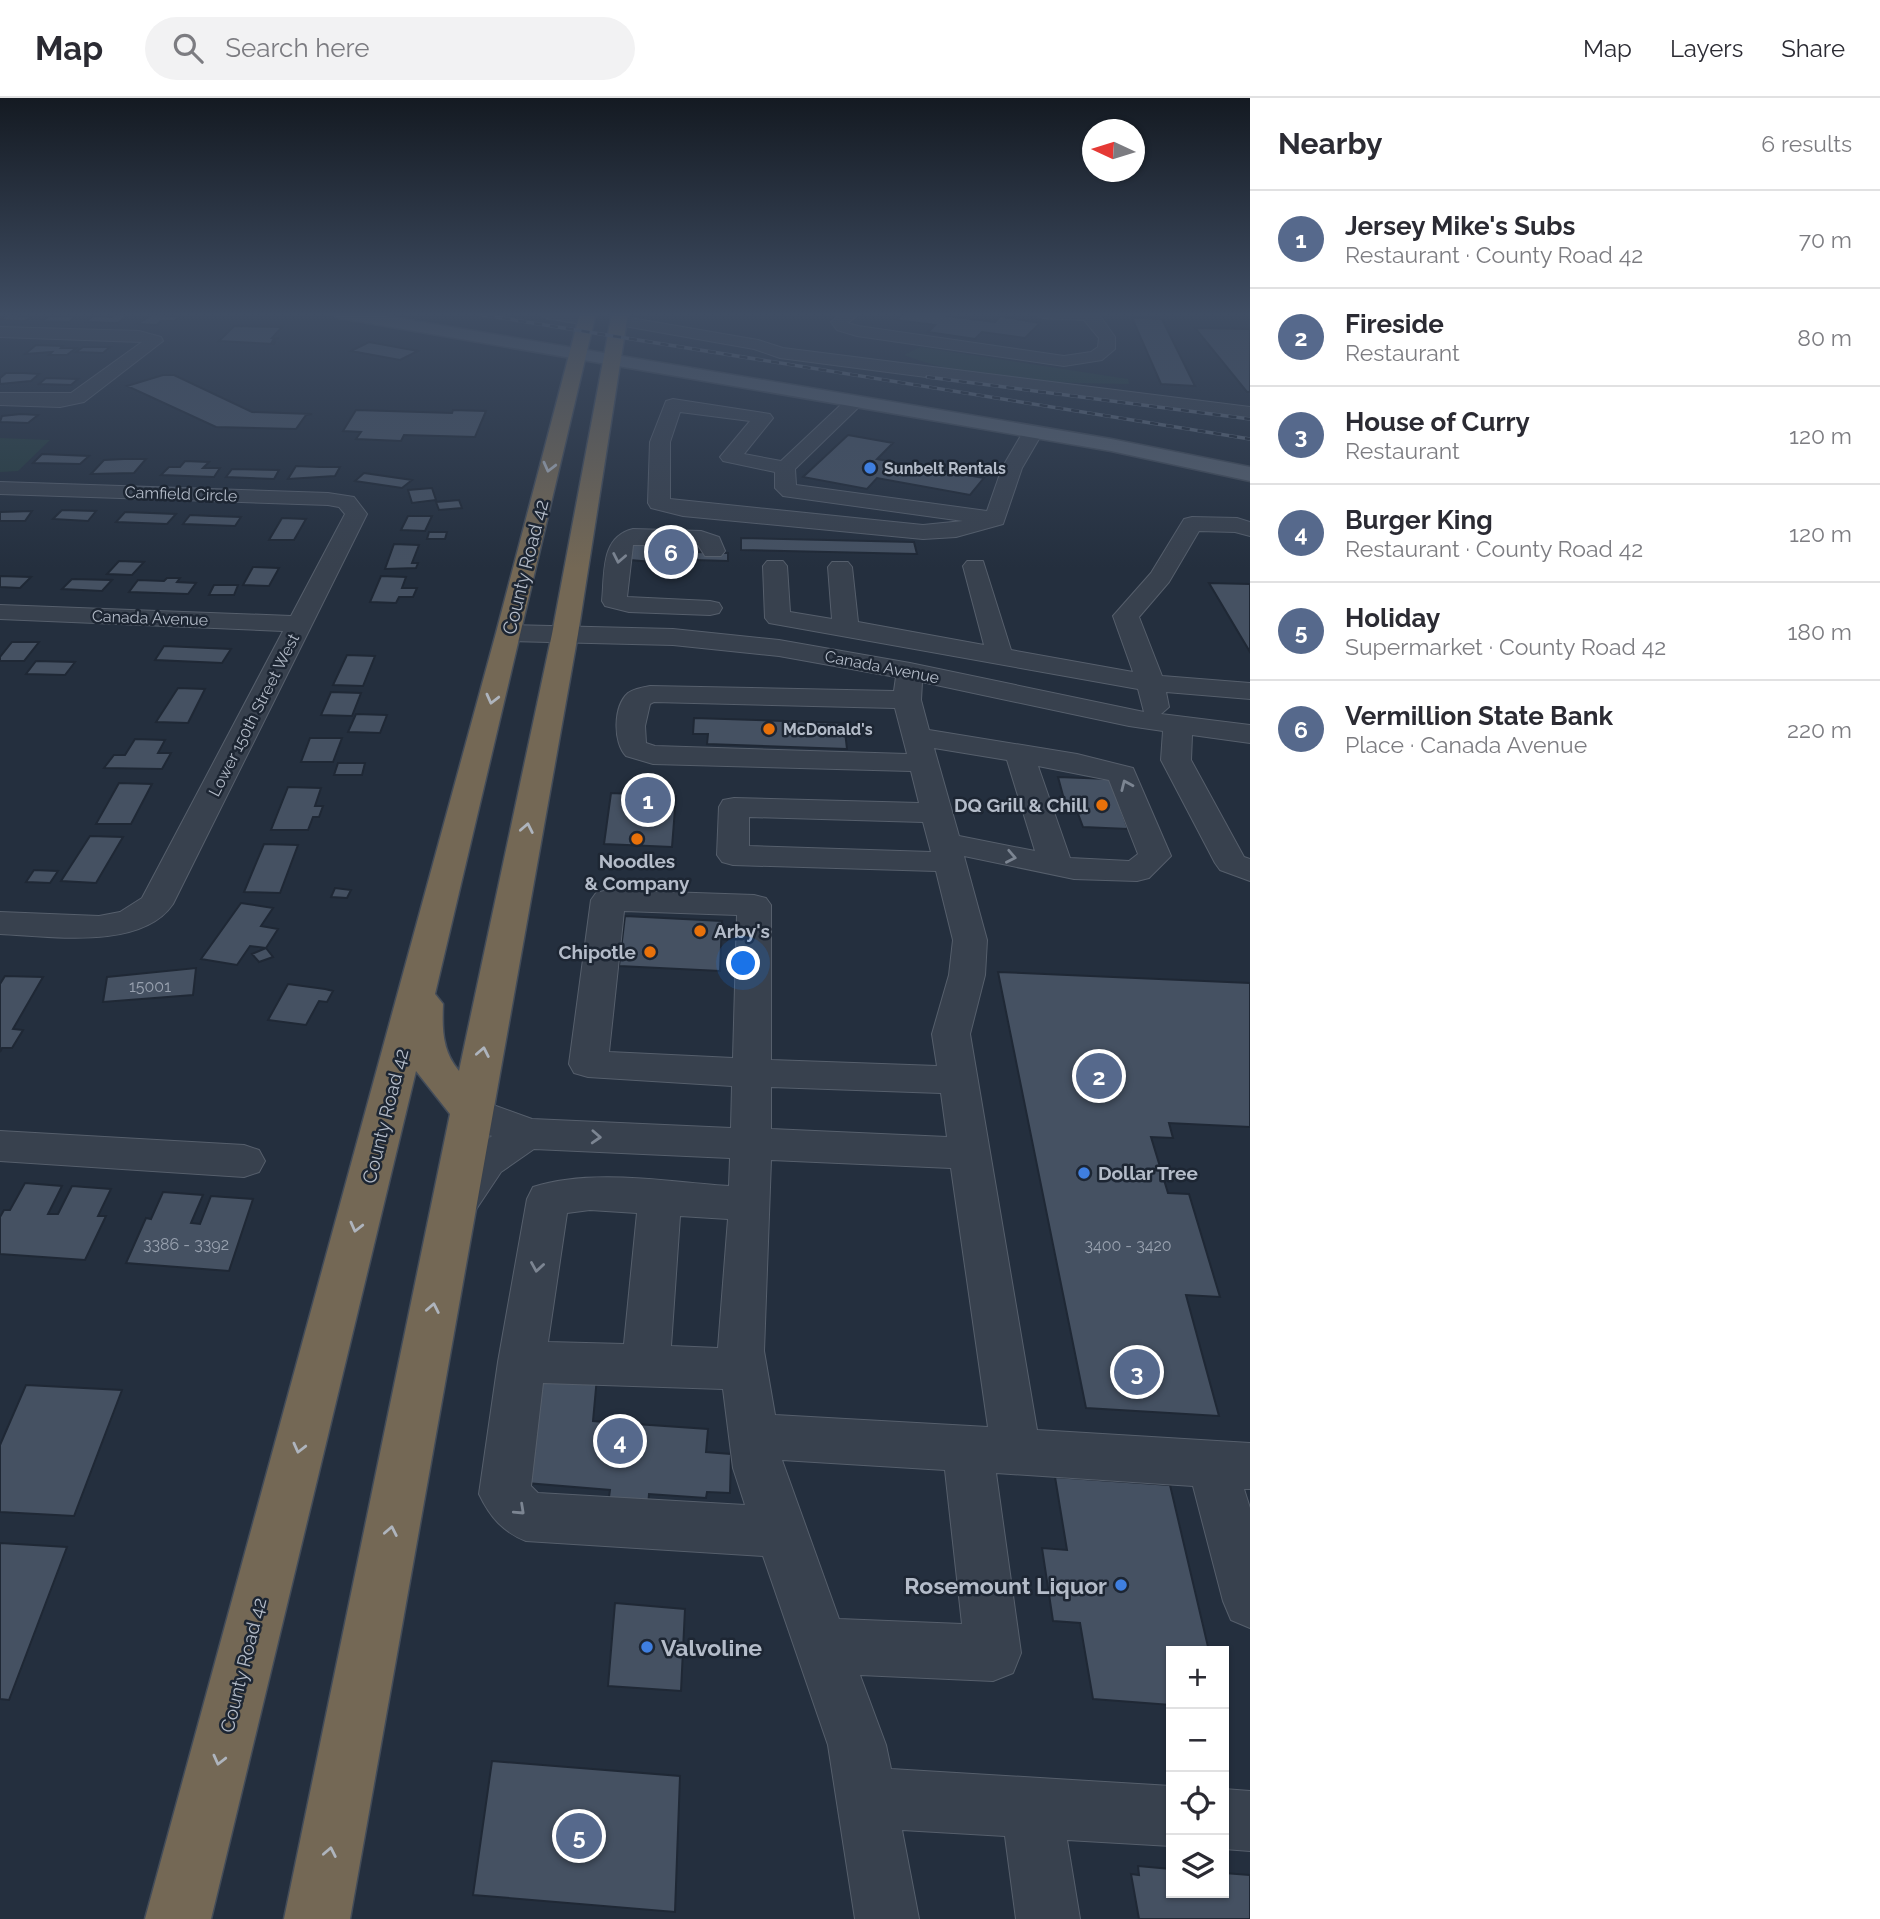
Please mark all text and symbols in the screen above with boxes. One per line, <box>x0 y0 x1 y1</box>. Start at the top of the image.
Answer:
search box <box>145 17 635 80</box>
text: Map <box>35 29 103 68</box>
icon: search <box>169 29 207 67</box>
text: Search here <box>225 33 370 63</box>
text: Map <box>1583 34 1632 63</box>
text: Layers <box>1670 34 1743 63</box>
text: Share <box>1781 34 1845 63</box>
north arrow <box>1082 119 1145 182</box>
text: Nearby <box>1278 126 1382 161</box>
text: 6 results <box>1761 130 1852 157</box>
text: Jersey Mike's Subs <box>1345 211 1575 241</box>
text: 1 <box>1295 226 1307 253</box>
text: 70 m <box>1799 226 1852 253</box>
text: Restaurant · County Road 42 <box>1345 241 1643 268</box>
text: Fireside <box>1345 309 1444 339</box>
text: 2 <box>1295 324 1307 351</box>
text: 80 m <box>1797 324 1852 351</box>
text: Restaurant <box>1345 339 1460 366</box>
text: House of Curry <box>1345 407 1530 437</box>
text: 3 <box>1295 422 1307 449</box>
text: 120 m <box>1789 422 1852 449</box>
text: Restaurant <box>1345 437 1460 464</box>
place label: Sunbelt Rentals <box>884 459 1006 478</box>
marker: Sunbelt Rentals <box>862 460 878 476</box>
one-way arrow <box>543 461 558 473</box>
street label: Camfield Circle <box>124 483 238 505</box>
street label: County Road 42 <box>498 497 552 637</box>
text: Burger King <box>1345 505 1493 535</box>
text: 4 <box>1294 520 1308 547</box>
text: 120 m <box>1789 520 1852 547</box>
pin: 6 <box>648 526 694 578</box>
text: Restaurant · County Road 42 <box>1345 535 1643 562</box>
one-way arrow <box>612 552 627 564</box>
text: Holiday <box>1345 603 1440 633</box>
street label: Canada Avenue <box>92 606 208 630</box>
text: 5 <box>1295 618 1307 645</box>
text: 180 m <box>1787 618 1852 645</box>
street label: Lower 150th Street West <box>205 630 304 799</box>
text: Supermarket · County Road 42 <box>1345 633 1666 660</box>
street label: Canada Avenue <box>823 647 941 687</box>
one-way arrow <box>486 692 501 704</box>
text: Vermillion State Bank <box>1345 701 1613 731</box>
text: 6 <box>1294 716 1308 743</box>
text: 220 m <box>1787 716 1852 743</box>
place label: McDonald's <box>783 720 873 739</box>
marker: McDonald's <box>761 721 777 737</box>
text: Place · Canada Avenue <box>1345 731 1587 758</box>
pin: 1 <box>625 774 671 826</box>
one-way arrow <box>1120 780 1134 792</box>
place label: DQ Grill & Chill <box>954 794 1089 816</box>
marker: DQ Grill & Chill <box>1094 797 1110 813</box>
one-way arrow <box>518 822 533 834</box>
marker: Noodles & Company <box>629 831 645 847</box>
one-way arrow <box>1005 849 1017 864</box>
place label: Noodles & Company <box>585 850 690 894</box>
place label: Arby's <box>714 920 770 942</box>
marker: Arby's <box>692 923 708 939</box>
place label: Chipotle <box>559 941 636 963</box>
marker: Chipotle <box>642 944 658 960</box>
your location <box>726 946 760 980</box>
house number: 15001 <box>129 977 171 996</box>
street label: County Road 42 <box>358 1046 412 1186</box>
one-way arrow <box>474 1046 489 1058</box>
pin: 2 <box>1076 1050 1122 1102</box>
one-way arrow <box>591 1130 602 1145</box>
place label: Dollar Tree <box>1098 1162 1198 1184</box>
marker: Dollar Tree <box>1076 1165 1092 1181</box>
one-way arrow <box>350 1221 364 1233</box>
house number: 3386 - 3392 <box>143 1235 229 1254</box>
house number: 3400 - 3420 <box>1084 1236 1172 1255</box>
one-way arrow <box>530 1261 545 1272</box>
one-way arrow <box>425 1302 440 1314</box>
pin: 3 <box>1114 1346 1160 1398</box>
pin: 4 <box>597 1415 643 1467</box>
one-way arrow <box>293 1441 308 1453</box>
one-way arrow <box>512 1502 525 1514</box>
one-way arrow <box>383 1525 398 1537</box>
place label: Rosemount Liquor <box>904 1572 1107 1599</box>
marker: Rosemount Liquor <box>1113 1577 1129 1593</box>
street label: County Road 42 <box>216 1595 270 1735</box>
place label: Valvoline <box>661 1634 762 1661</box>
marker: Valvoline <box>639 1639 655 1655</box>
map controls <box>1166 1646 1229 1898</box>
button: + <box>1166 1646 1229 1709</box>
button: − <box>1166 1709 1229 1772</box>
one-way arrow <box>213 1754 227 1766</box>
button: locate <box>1166 1772 1229 1835</box>
pin: 5 <box>556 1810 602 1862</box>
button: layers <box>1166 1835 1229 1898</box>
one-way arrow <box>321 1846 336 1858</box>

